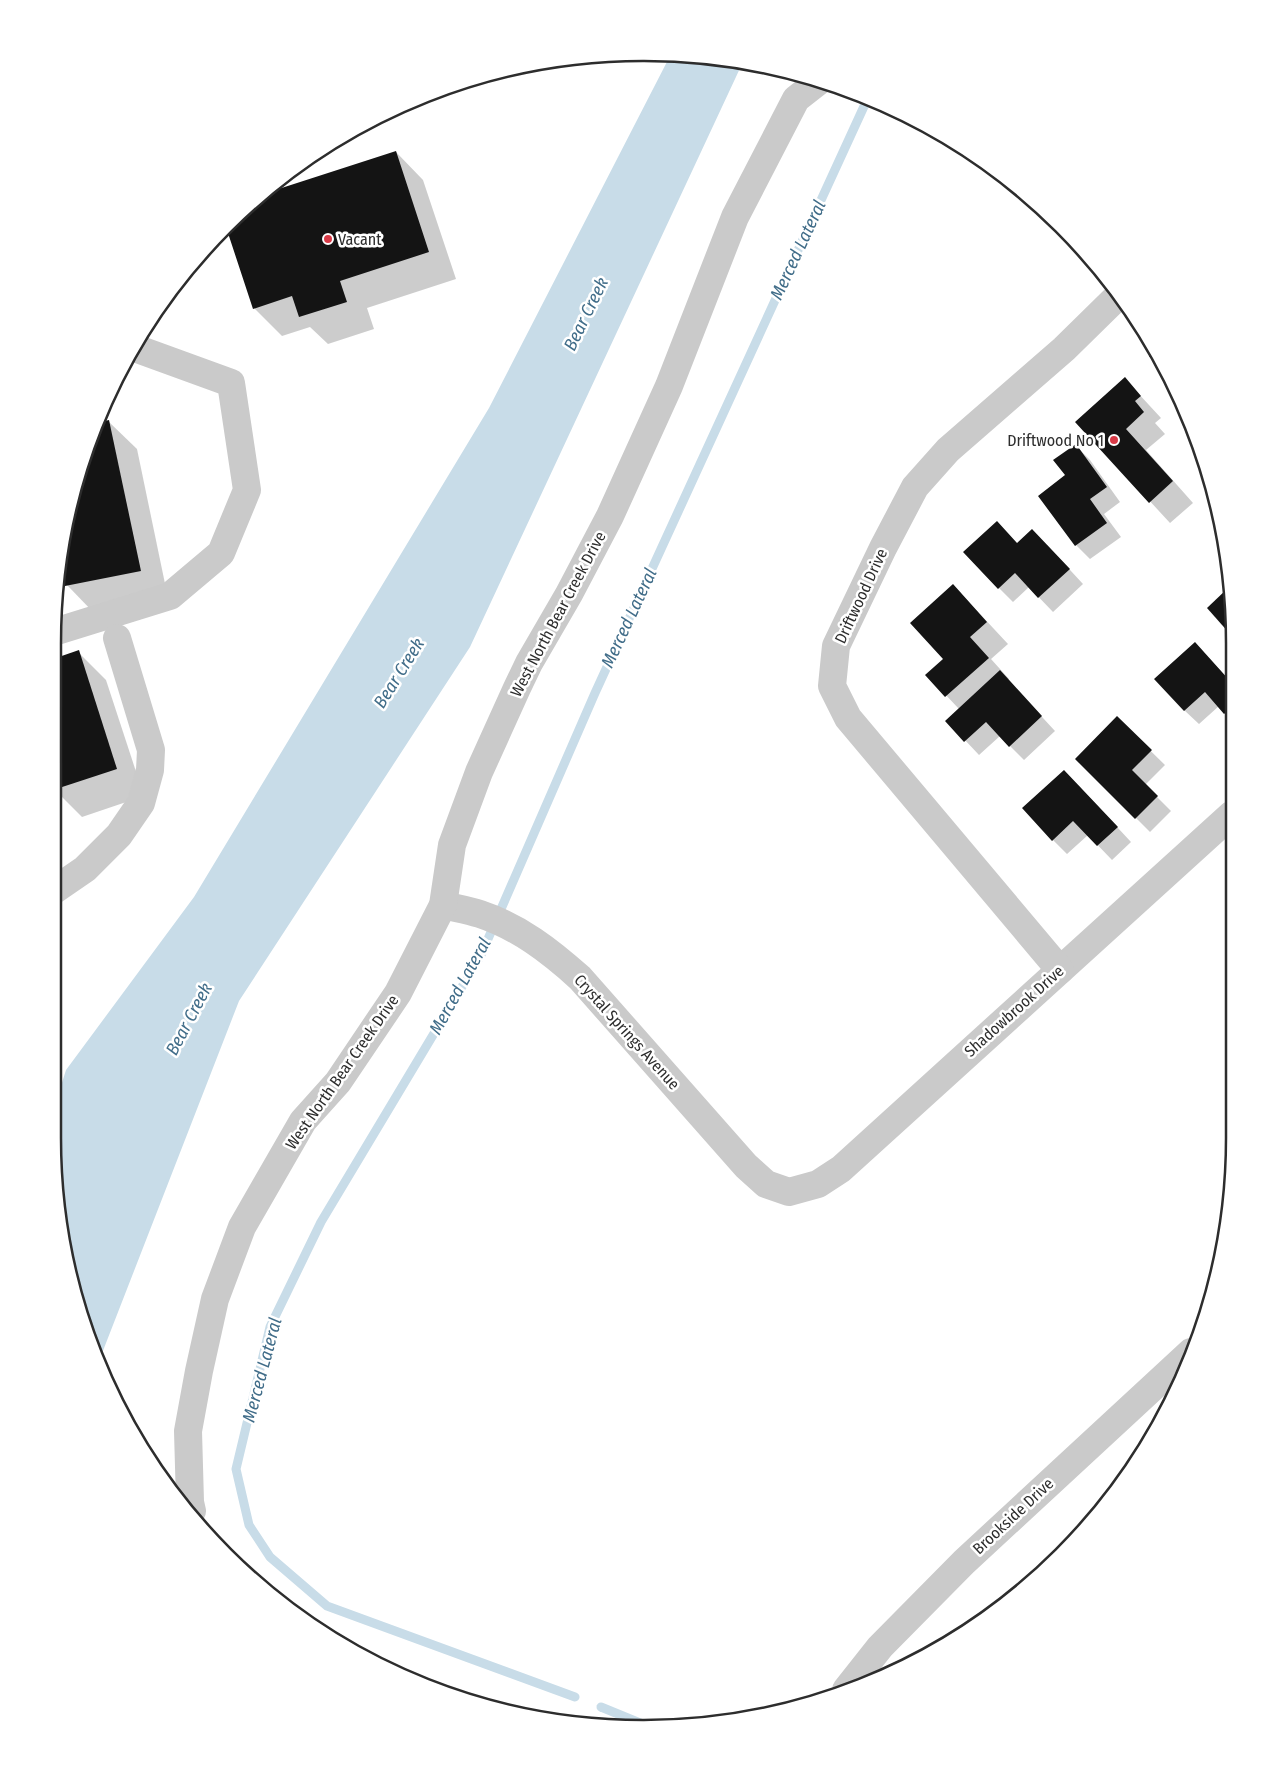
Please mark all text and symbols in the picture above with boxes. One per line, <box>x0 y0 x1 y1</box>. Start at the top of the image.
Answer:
water label: Merced Lateral <box>765 197 831 303</box>
place label: Vacant <box>338 230 382 249</box>
marker: Vacant <box>322 233 334 245</box>
water label: Bear Creek <box>559 274 613 354</box>
place label: Driftwood No 1 <box>1007 431 1104 450</box>
marker: Driftwood No 1 <box>1108 434 1120 446</box>
street label: West North Bear Creek Drive <box>506 528 610 700</box>
street label: Driftwood Drive <box>831 545 891 646</box>
water label: Merced Lateral <box>596 565 662 671</box>
water label: Bear Creek <box>369 634 429 712</box>
water label: Merced Lateral <box>424 934 496 1038</box>
street label: Shadowbrook Drive <box>960 961 1068 1061</box>
street label: Crystal Springs Avenue <box>570 970 684 1094</box>
water label: Bear Creek <box>161 979 217 1059</box>
street label: West North Bear Creek Drive <box>281 991 403 1153</box>
water label: Merced Lateral <box>238 1315 287 1425</box>
street label: Brookside Drive <box>969 1474 1057 1558</box>

